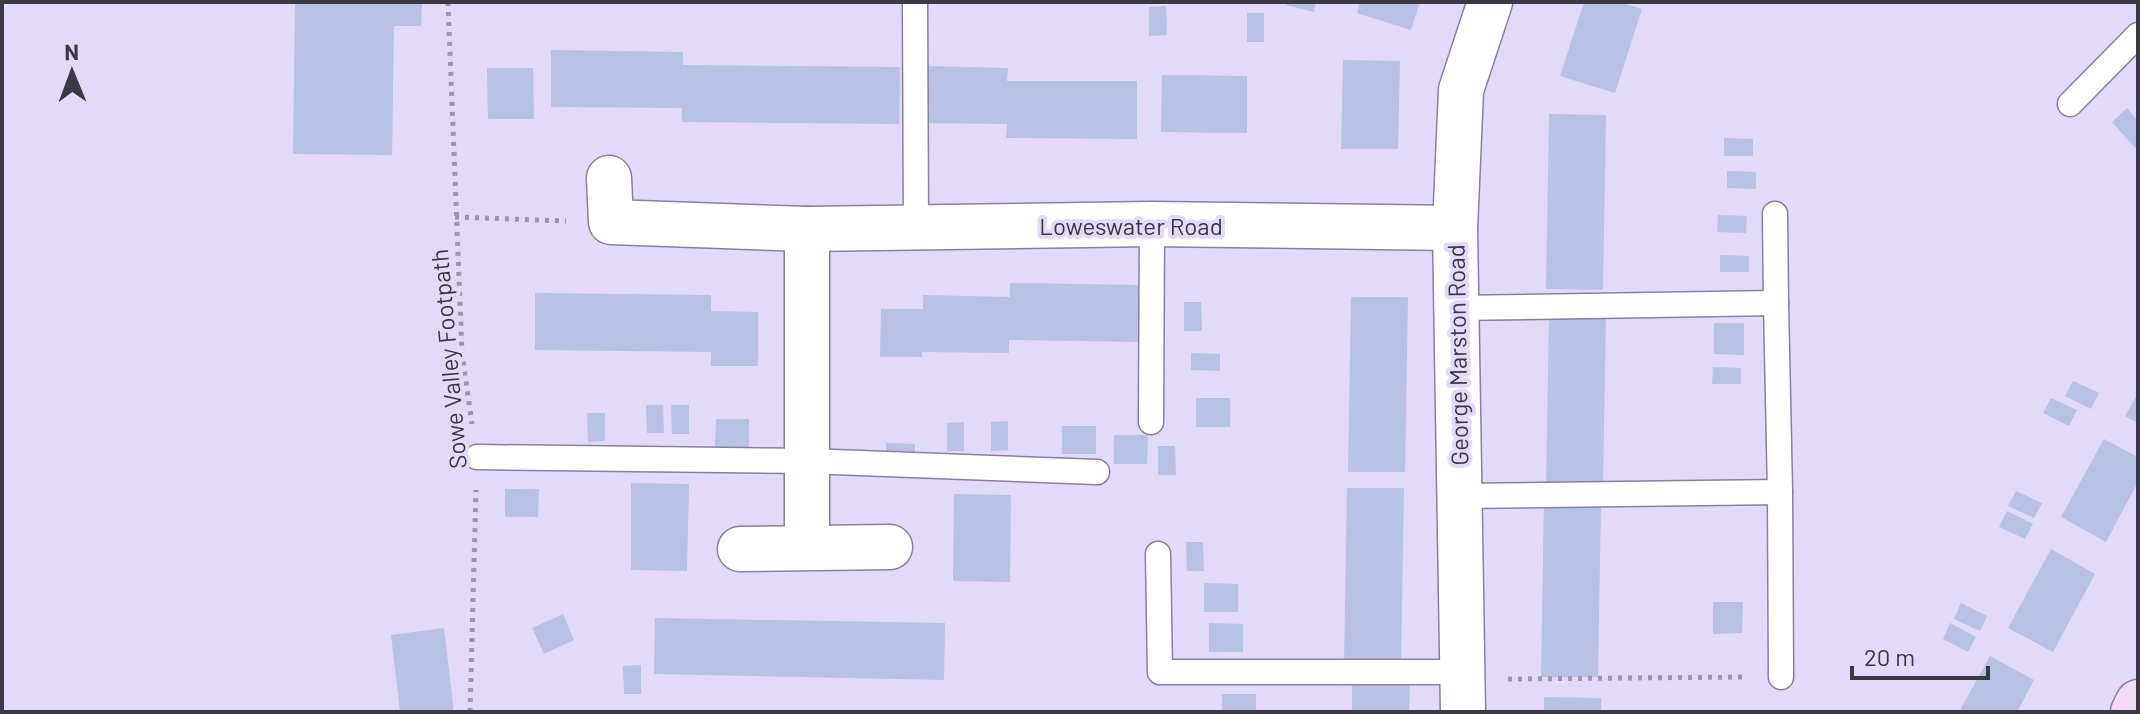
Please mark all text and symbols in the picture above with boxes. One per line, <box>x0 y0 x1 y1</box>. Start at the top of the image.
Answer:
north arrow <box>32 32 112 112</box>
text: N <box>64 38 79 64</box>
street label: Loweswater Road <box>1039 211 1223 240</box>
street label: George Marston Road <box>1441 244 1473 466</box>
street label: Sowe Valley Footpath <box>424 248 472 470</box>
scale bar <box>1852 630 1988 680</box>
text: 20 m <box>1864 642 1915 671</box>

